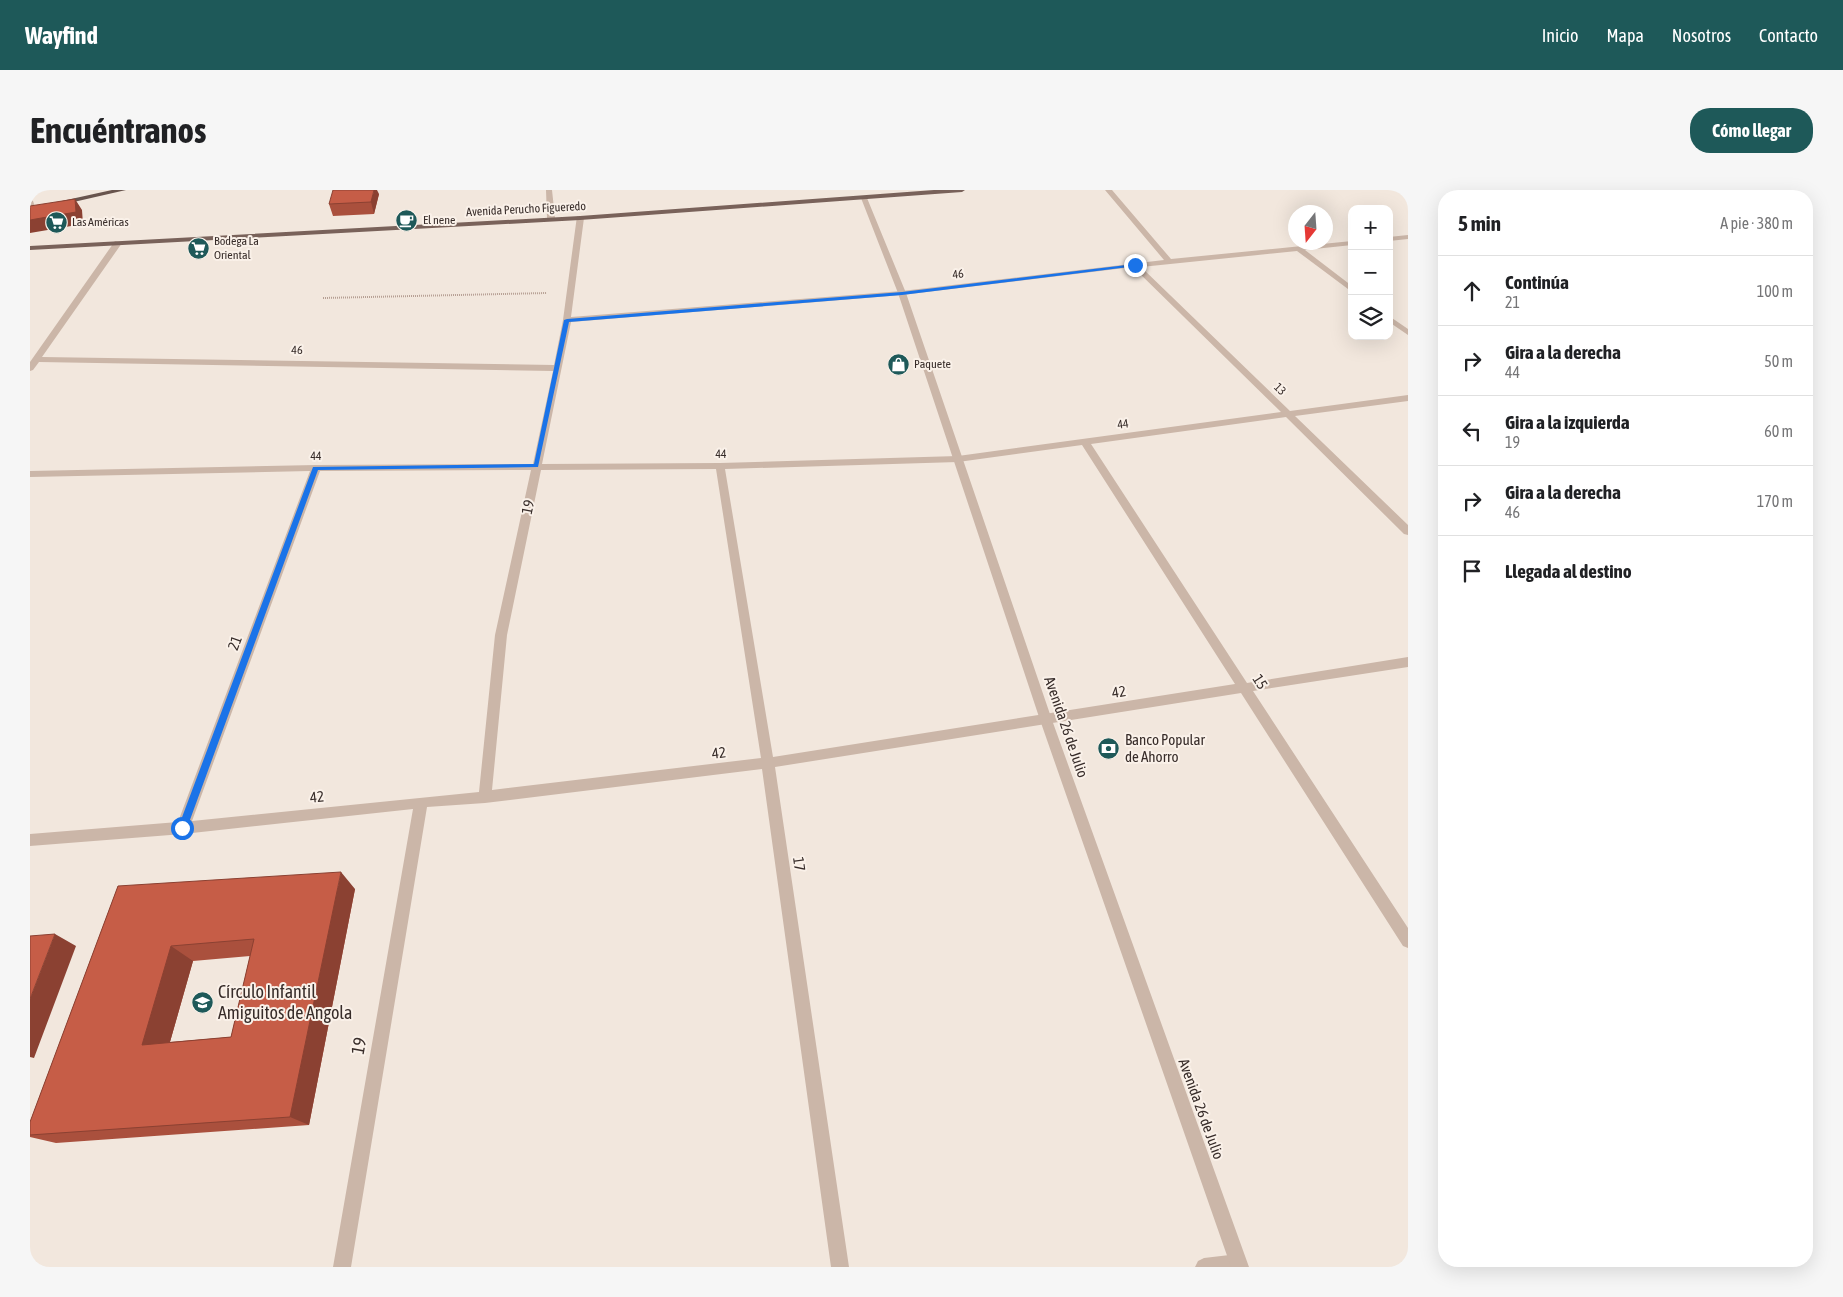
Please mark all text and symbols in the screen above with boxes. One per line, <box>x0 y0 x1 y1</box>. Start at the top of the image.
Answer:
text: Wayfind <box>25 22 98 49</box>
text: Inicio <box>1542 25 1578 46</box>
text: Mapa <box>1606 25 1644 46</box>
text: Nosotros <box>1672 25 1731 46</box>
text: Contacto <box>1759 25 1818 46</box>
button: Cómo llegar <box>1690 108 1813 153</box>
text: Encuéntranos <box>30 110 206 150</box>
street label: Avenida Perucho Figueredo <box>466 199 587 219</box>
north arrow <box>1288 205 1333 250</box>
map controls <box>1348 205 1393 340</box>
button: + <box>1348 205 1393 250</box>
cafe icon: El nene <box>395 208 419 232</box>
supermarket icon: Las Américas <box>44 210 68 234</box>
text: 5 min <box>1458 211 1501 235</box>
place label: El nene <box>423 213 455 227</box>
text: A pie · 380 m <box>1720 214 1793 232</box>
place label: Las Américas <box>72 215 129 229</box>
place label: Bodega La Oriental <box>214 234 259 262</box>
supermarket icon: Bodega La Oriental <box>186 236 210 260</box>
button: − <box>1348 250 1393 295</box>
route end <box>1124 254 1147 277</box>
street label: 46 <box>952 266 965 282</box>
text: Continúa <box>1505 271 1569 293</box>
icon: ahead <box>1458 277 1486 305</box>
text: 100 m <box>1757 282 1793 300</box>
text: 21 <box>1505 293 1520 311</box>
button: layers <box>1348 295 1393 340</box>
text: Gira a la derecha <box>1505 341 1621 363</box>
street label: 46 <box>291 343 303 357</box>
icon: right <box>1458 347 1486 375</box>
shop icon: Paquete <box>886 352 910 376</box>
text: 50 m <box>1764 352 1793 370</box>
place label: Paquete <box>914 357 951 371</box>
text: 44 <box>1505 363 1520 381</box>
street label: 13 <box>1271 380 1289 398</box>
text: Gira a la izquierda <box>1505 411 1630 433</box>
street label: 44 <box>1116 416 1130 432</box>
icon: left <box>1458 417 1486 445</box>
text: 60 m <box>1764 422 1793 440</box>
text: 19 <box>1505 433 1520 451</box>
street label: 44 <box>715 447 727 461</box>
street label: 44 <box>310 449 322 463</box>
text: Gira a la derecha <box>1505 481 1621 503</box>
icon: right <box>1458 487 1486 515</box>
text: 170 m <box>1757 492 1793 510</box>
street label: 19 <box>518 498 537 516</box>
text: 46 <box>1505 503 1520 521</box>
icon: arrive <box>1458 557 1486 585</box>
text: Llegada al destino <box>1505 560 1632 582</box>
street label: 21 <box>224 633 245 652</box>
street label: 15 <box>1249 671 1271 692</box>
street label: Avenida 26 de Julio <box>1041 674 1092 780</box>
street label: 42 <box>1111 682 1127 701</box>
place label: Banco Popular de Ahorro <box>1125 731 1206 765</box>
bank icon: Banco Popular de Ahorro <box>1097 737 1121 761</box>
street label: 42 <box>711 743 727 762</box>
street label: 42 <box>309 787 325 806</box>
route start <box>171 817 194 840</box>
street label: 17 <box>790 856 809 872</box>
place label: Círculo Infantil Amiguitos de Angola <box>218 981 352 1023</box>
school or university icon: Círculo Infantil Amiguitos de Angola <box>190 990 214 1014</box>
street label: 19 <box>347 1036 370 1056</box>
street label: Avenida 26 de Julio <box>1175 1056 1228 1161</box>

